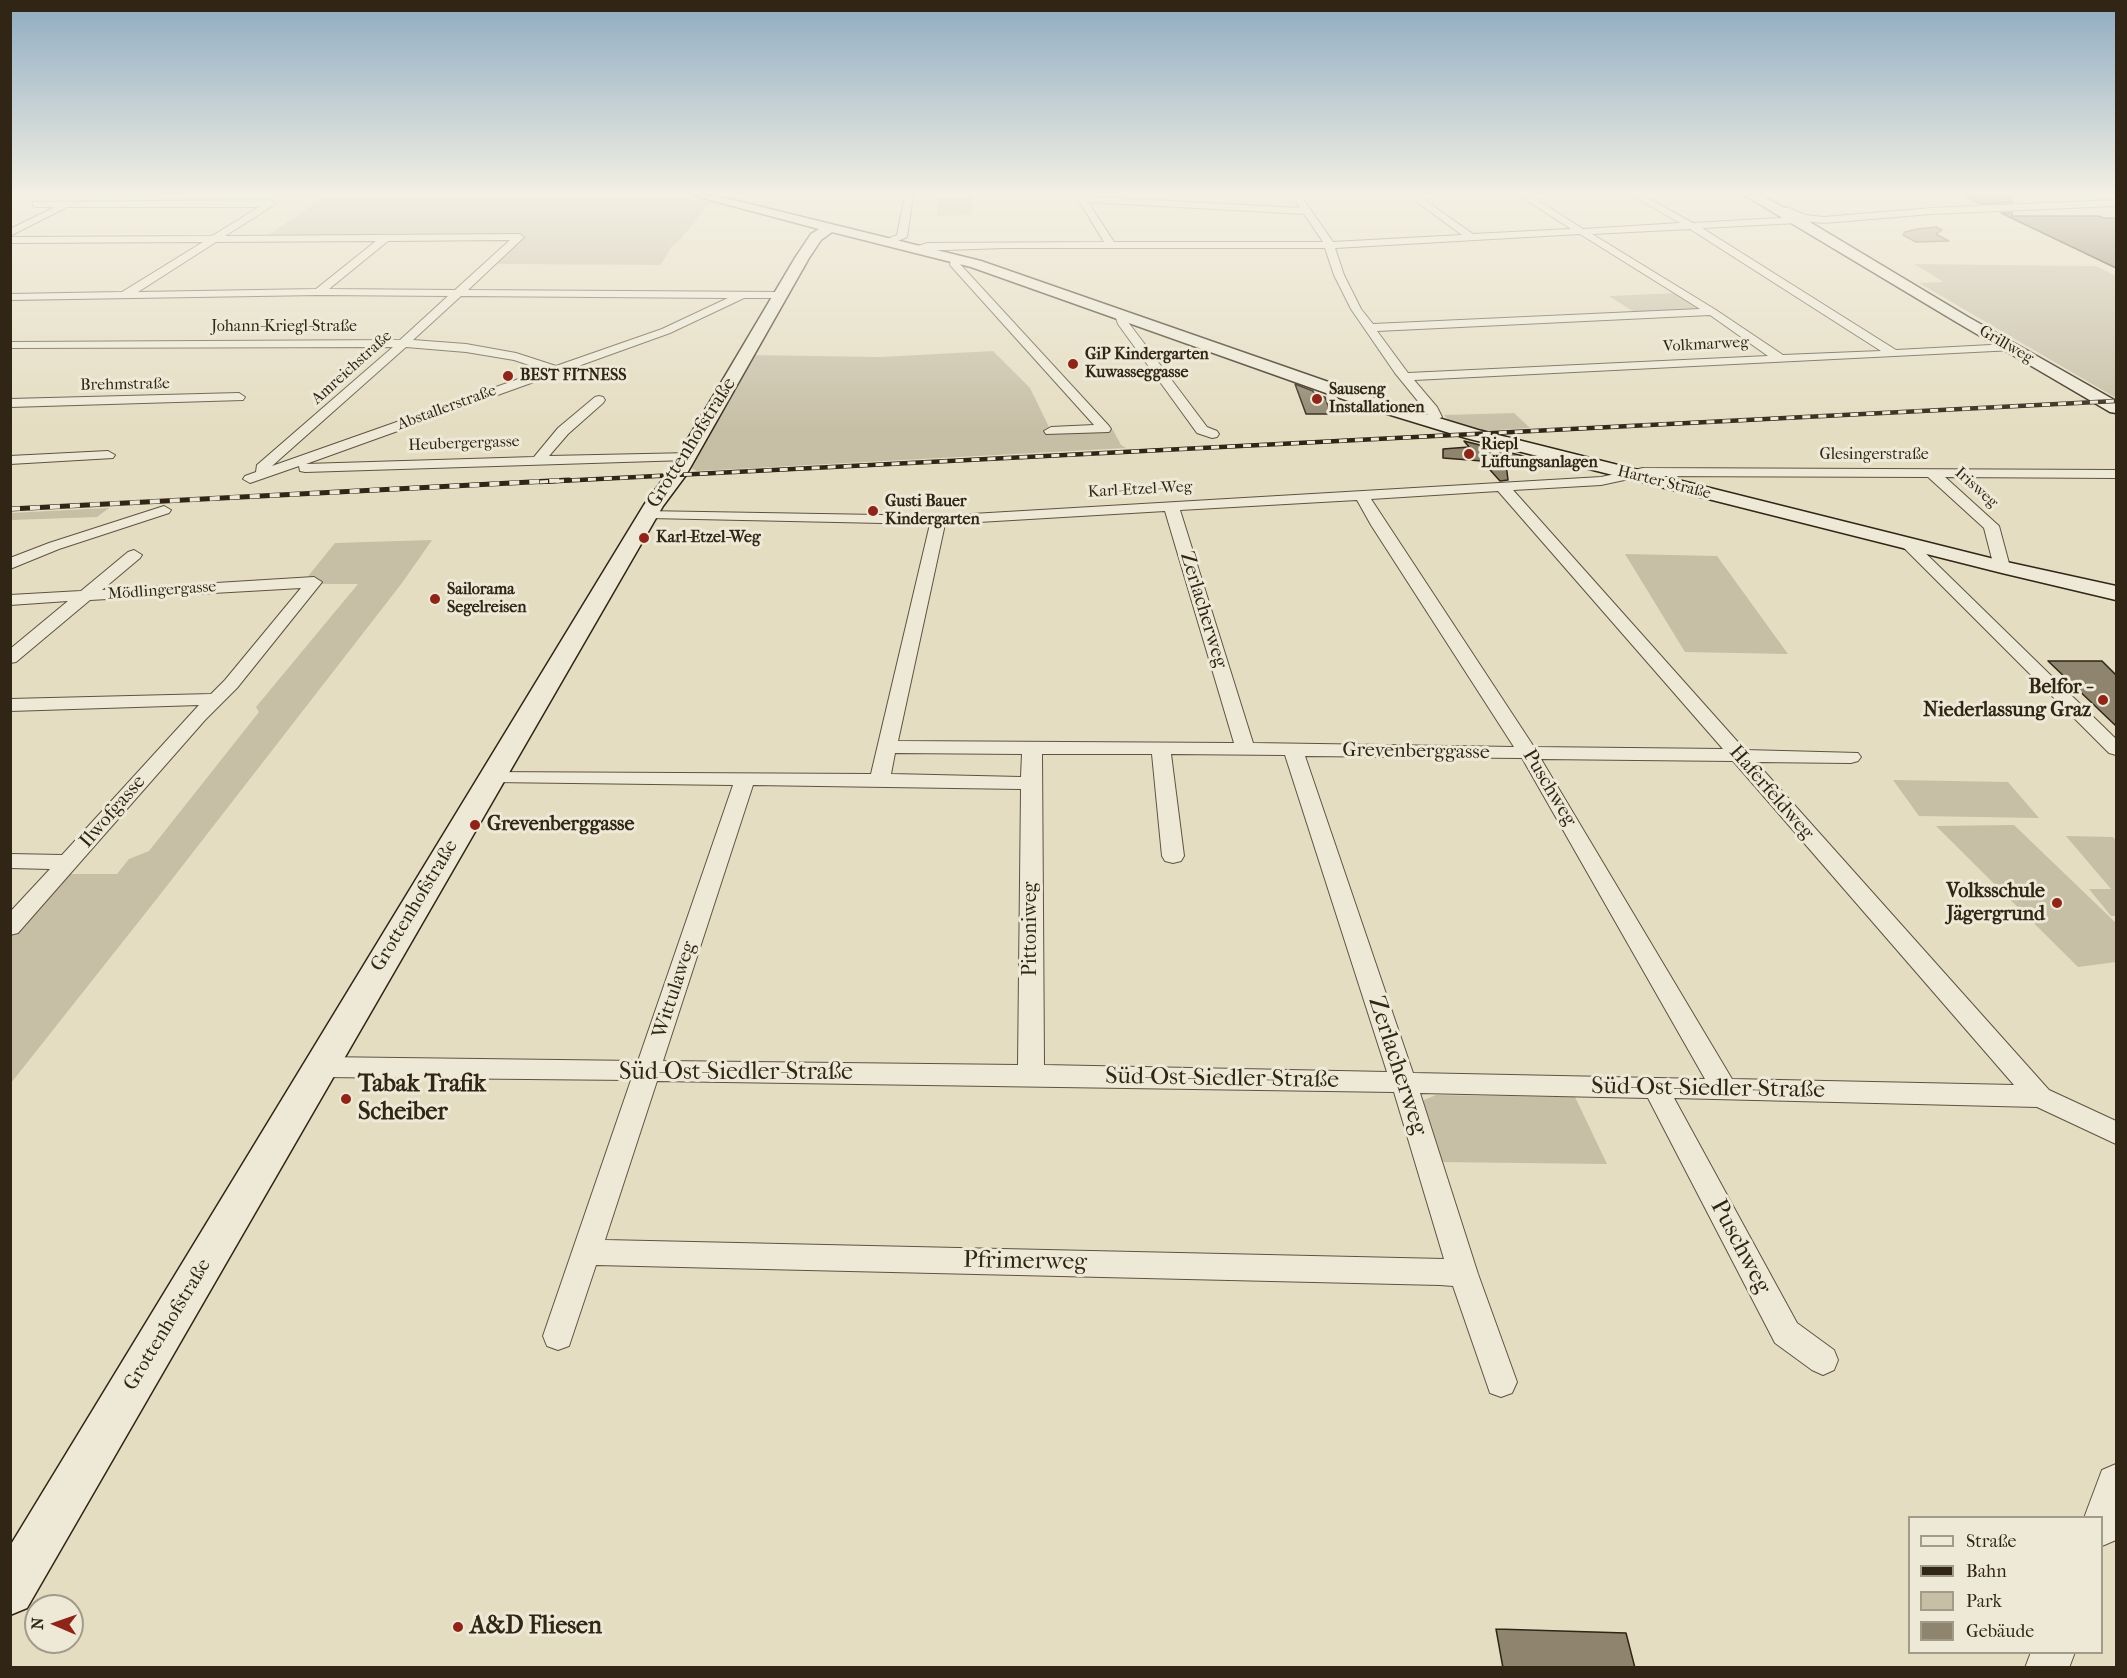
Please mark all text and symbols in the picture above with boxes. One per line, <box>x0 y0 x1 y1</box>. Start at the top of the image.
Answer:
street label: Johann-Kriegl-Straße <box>211 317 357 337</box>
street label: Grillweg <box>1975 322 2037 368</box>
street label: Amreichstraße <box>308 327 396 409</box>
street label: Volkmarweg <box>1663 333 1749 357</box>
place label: GiP Kindergarten Kuwasseggasse <box>1085 345 1209 383</box>
marker: GiP Kindergarten Kuwasseggasse <box>1066 357 1080 371</box>
place label: BEST FITNESS <box>520 366 627 386</box>
marker: BEST FITNESS <box>501 369 515 383</box>
street label: Grottenhofstraße <box>642 373 742 513</box>
street label: Brehmstraße <box>80 375 170 395</box>
place label: Sauseng Installationen <box>1329 380 1425 418</box>
street label: Abstallerstraße <box>395 381 499 435</box>
marker: Sauseng Installationen <box>1310 392 1324 406</box>
street label: Heubergergasse <box>408 432 520 456</box>
place label: Riepl Lüftungsanlagen <box>1481 435 1598 473</box>
street label: Glesingerstraße <box>1819 445 1929 465</box>
marker: Riepl Lüftungsanlagen <box>1462 447 1476 461</box>
street label: Harter Straße <box>1615 462 1713 504</box>
street label: Irisweg <box>1950 464 2002 512</box>
street label: Karl-Etzel-Weg <box>1087 478 1193 502</box>
place label: Gusti Bauer Kindergarten <box>885 492 980 530</box>
marker: Gusti Bauer Kindergarten <box>866 504 880 518</box>
place label: Karl-Etzel-Weg <box>656 528 761 548</box>
marker: Karl-Etzel-Weg <box>637 531 651 545</box>
street label: Zerlacherweg <box>1174 549 1232 671</box>
street label: Mödlingergasse <box>107 578 217 604</box>
place label: Sailorama Segelreisen <box>447 580 526 618</box>
marker: Sailorama Segelreisen <box>428 592 442 606</box>
place label: Belfor - Niederlassung Graz <box>1923 676 2091 723</box>
marker: Belfor - Niederlassung Graz <box>2096 693 2110 707</box>
street label: Grevenberggasse <box>1342 739 1490 765</box>
street label: Haferfeldweg <box>1724 741 1818 845</box>
street label: Puschweg <box>1517 745 1581 831</box>
street label: Ilwofgasse <box>75 771 151 853</box>
place label: Grevenberggasse <box>487 813 634 837</box>
marker: Grevenberggasse <box>468 818 482 832</box>
street label: Grottenhofstraße <box>366 836 464 976</box>
place label: Volksschule Jägergrund <box>1946 880 2045 927</box>
street label: Pittoniweg <box>1019 882 1043 976</box>
marker: Volksschule Jägergrund <box>2050 896 2064 910</box>
street label: Wittulaweg <box>648 939 702 1041</box>
street label: Zerlacherweg <box>1361 993 1433 1139</box>
street label: Süd-Ost-Siedler-Straße <box>619 1059 853 1087</box>
street label: Süd-Ost-Siedler-Straße <box>1105 1063 1339 1095</box>
place label: Tabak Trafik Scheiber <box>358 1071 486 1127</box>
street label: Süd-Ost-Siedler-Straße <box>1591 1073 1825 1105</box>
marker: Tabak Trafik Scheiber <box>339 1092 353 1106</box>
street label: Puschweg <box>1703 1195 1777 1299</box>
street label: Pfrimerweg <box>963 1247 1087 1277</box>
street label: Grottenhofstraße <box>119 1255 217 1395</box>
legend <box>1908 1516 2103 1654</box>
text: Straße <box>1966 1531 2016 1552</box>
text: Bahn <box>1966 1561 2007 1582</box>
text: Park <box>1966 1591 2002 1612</box>
north arrow <box>24 1594 84 1654</box>
place label: A&D Fliesen <box>470 1613 602 1641</box>
text: N <box>28 1617 47 1630</box>
marker: A&D Fliesen <box>451 1620 465 1634</box>
text: Gebäude <box>1966 1621 2034 1642</box>

